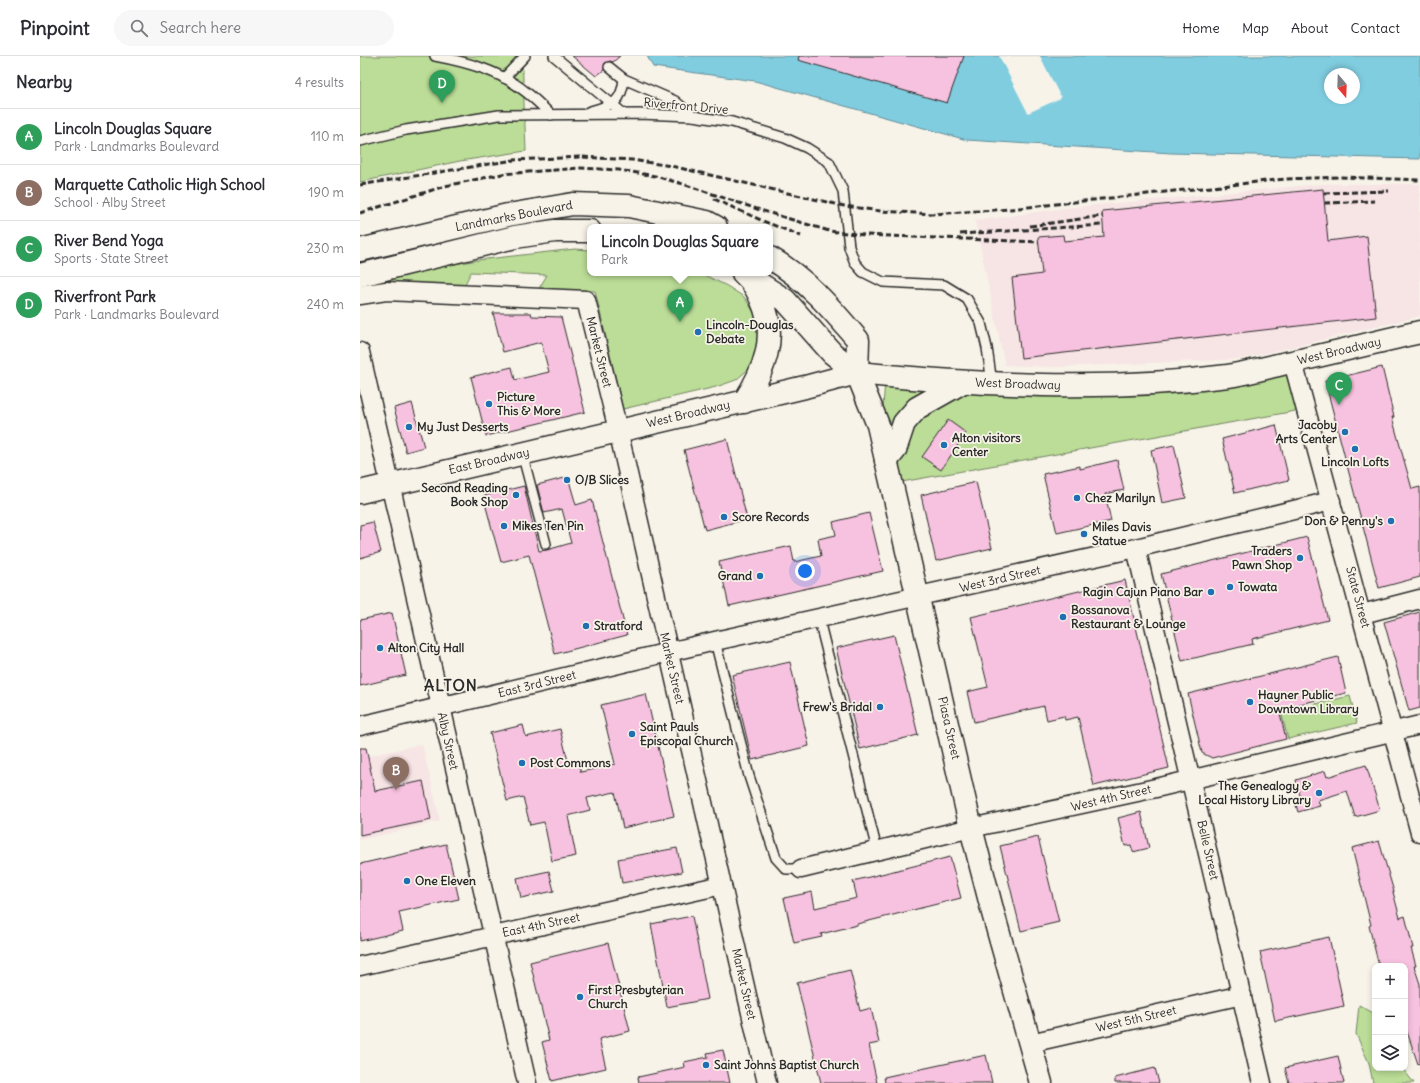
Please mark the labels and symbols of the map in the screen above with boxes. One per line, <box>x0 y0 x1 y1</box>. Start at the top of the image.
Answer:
north arrow <box>1324 68 1360 104</box>
pin: D <box>429 70 455 103</box>
street label: Riverfront Drive <box>643 94 729 117</box>
street label: Landmarks Boulevard <box>454 197 574 234</box>
pin: A <box>667 289 693 322</box>
street label: Market Street <box>583 315 616 389</box>
place label: Lincoln-Douglas Debate <box>706 317 794 346</box>
marker: Lincoln-Douglas Debate <box>693 327 703 337</box>
street label: West Broadway <box>1296 334 1382 367</box>
pin: C <box>1326 372 1352 405</box>
street label: West Broadway <box>975 375 1061 392</box>
place label: Picture This & More <box>497 389 561 418</box>
street label: West Broadway <box>645 397 731 430</box>
marker: Picture This & More <box>484 399 494 409</box>
place label: Jacoby Arts Center <box>1276 417 1337 446</box>
place label: My Just Desserts <box>417 419 509 435</box>
marker: My Just Desserts <box>404 422 414 432</box>
marker: Jacoby Arts Center <box>1340 427 1350 437</box>
place label: Alton visitors Center <box>952 430 1021 459</box>
marker: Alton visitors Center <box>939 440 949 450</box>
street label: East Broadway <box>447 444 531 477</box>
marker: Lincoln Lofts <box>1350 444 1360 454</box>
place label: Lincoln Lofts <box>1321 454 1389 469</box>
place label: O/B Slices <box>575 472 630 487</box>
marker: O/B Slices <box>562 475 572 485</box>
place label: Second Reading Book Shop <box>421 480 508 510</box>
marker: Second Reading Book Shop <box>511 490 521 500</box>
place label: Chez Marilyn <box>1085 490 1155 506</box>
marker: Chez Marilyn <box>1072 493 1082 503</box>
place label: Score Records <box>732 509 810 524</box>
marker: Score Records <box>719 512 729 522</box>
place label: Don & Penny's <box>1304 513 1384 529</box>
marker: Don & Penny's <box>1386 516 1396 526</box>
place label: Mikes Ten Pin <box>512 518 584 533</box>
place label: Miles Davis Statue <box>1092 519 1152 548</box>
marker: Mikes Ten Pin <box>499 521 509 531</box>
marker: Miles Davis Statue <box>1079 529 1089 539</box>
place label: Traders Pawn Shop <box>1232 543 1293 573</box>
marker: Traders Pawn Shop <box>1295 553 1305 563</box>
your location <box>795 561 815 581</box>
street label: West 3rd Street <box>958 562 1042 595</box>
street label: State Street <box>1343 565 1374 629</box>
place label: Grand <box>718 568 752 583</box>
marker: Grand <box>755 571 765 581</box>
place label: Towata <box>1238 579 1278 594</box>
marker: Towata <box>1225 582 1235 592</box>
place label: Ragin Cajun Piano Bar <box>1082 584 1203 600</box>
marker: Ragin Cajun Piano Bar <box>1206 587 1216 597</box>
place label: Bossanova Restaurant & Lounge <box>1071 602 1186 632</box>
marker: Bossanova Restaurant & Lounge <box>1058 612 1068 622</box>
place label: Stratford <box>594 618 643 633</box>
marker: Stratford <box>581 621 591 631</box>
street label: Market Street <box>657 631 688 705</box>
place label: Alton City Hall <box>388 640 464 656</box>
marker: Alton City Hall <box>375 643 385 653</box>
street label: East 3rd Street <box>496 667 577 700</box>
district label: ALTON <box>424 675 478 695</box>
place label: Hayner Public Downtown Library <box>1258 687 1359 717</box>
street label: Piasa Street <box>935 695 964 761</box>
marker: Hayner Public Downtown Library <box>1245 697 1255 707</box>
place label: Frew's Bridal <box>803 699 872 714</box>
marker: Frew's Bridal <box>875 702 885 712</box>
street label: Alby Street <box>435 711 462 771</box>
place label: Saint Pauls Episcopal Church <box>640 719 734 749</box>
marker: Saint Pauls Episcopal Church <box>627 729 637 739</box>
place label: Post Commons <box>530 755 611 770</box>
pin: B <box>383 757 409 790</box>
marker: Post Commons <box>517 758 527 768</box>
place label: The Genealogy & Local History Library <box>1198 778 1312 808</box>
street label: West 4th Street <box>1069 781 1153 814</box>
marker: The Genealogy & Local History Library <box>1314 788 1324 798</box>
street label: Belle Street <box>1194 818 1223 881</box>
place label: One Eleven <box>415 873 476 888</box>
marker: One Eleven <box>402 876 412 886</box>
street label: East 4th Street <box>501 909 581 940</box>
street label: Market Street <box>729 947 760 1021</box>
place label: First Presbyterian Church <box>588 982 684 1011</box>
marker: First Presbyterian Church <box>575 992 585 1002</box>
street label: West 5th Street <box>1094 1002 1178 1035</box>
place label: Saint Johns Baptist Church <box>714 1057 859 1073</box>
marker: Saint Johns Baptist Church <box>701 1060 711 1070</box>

